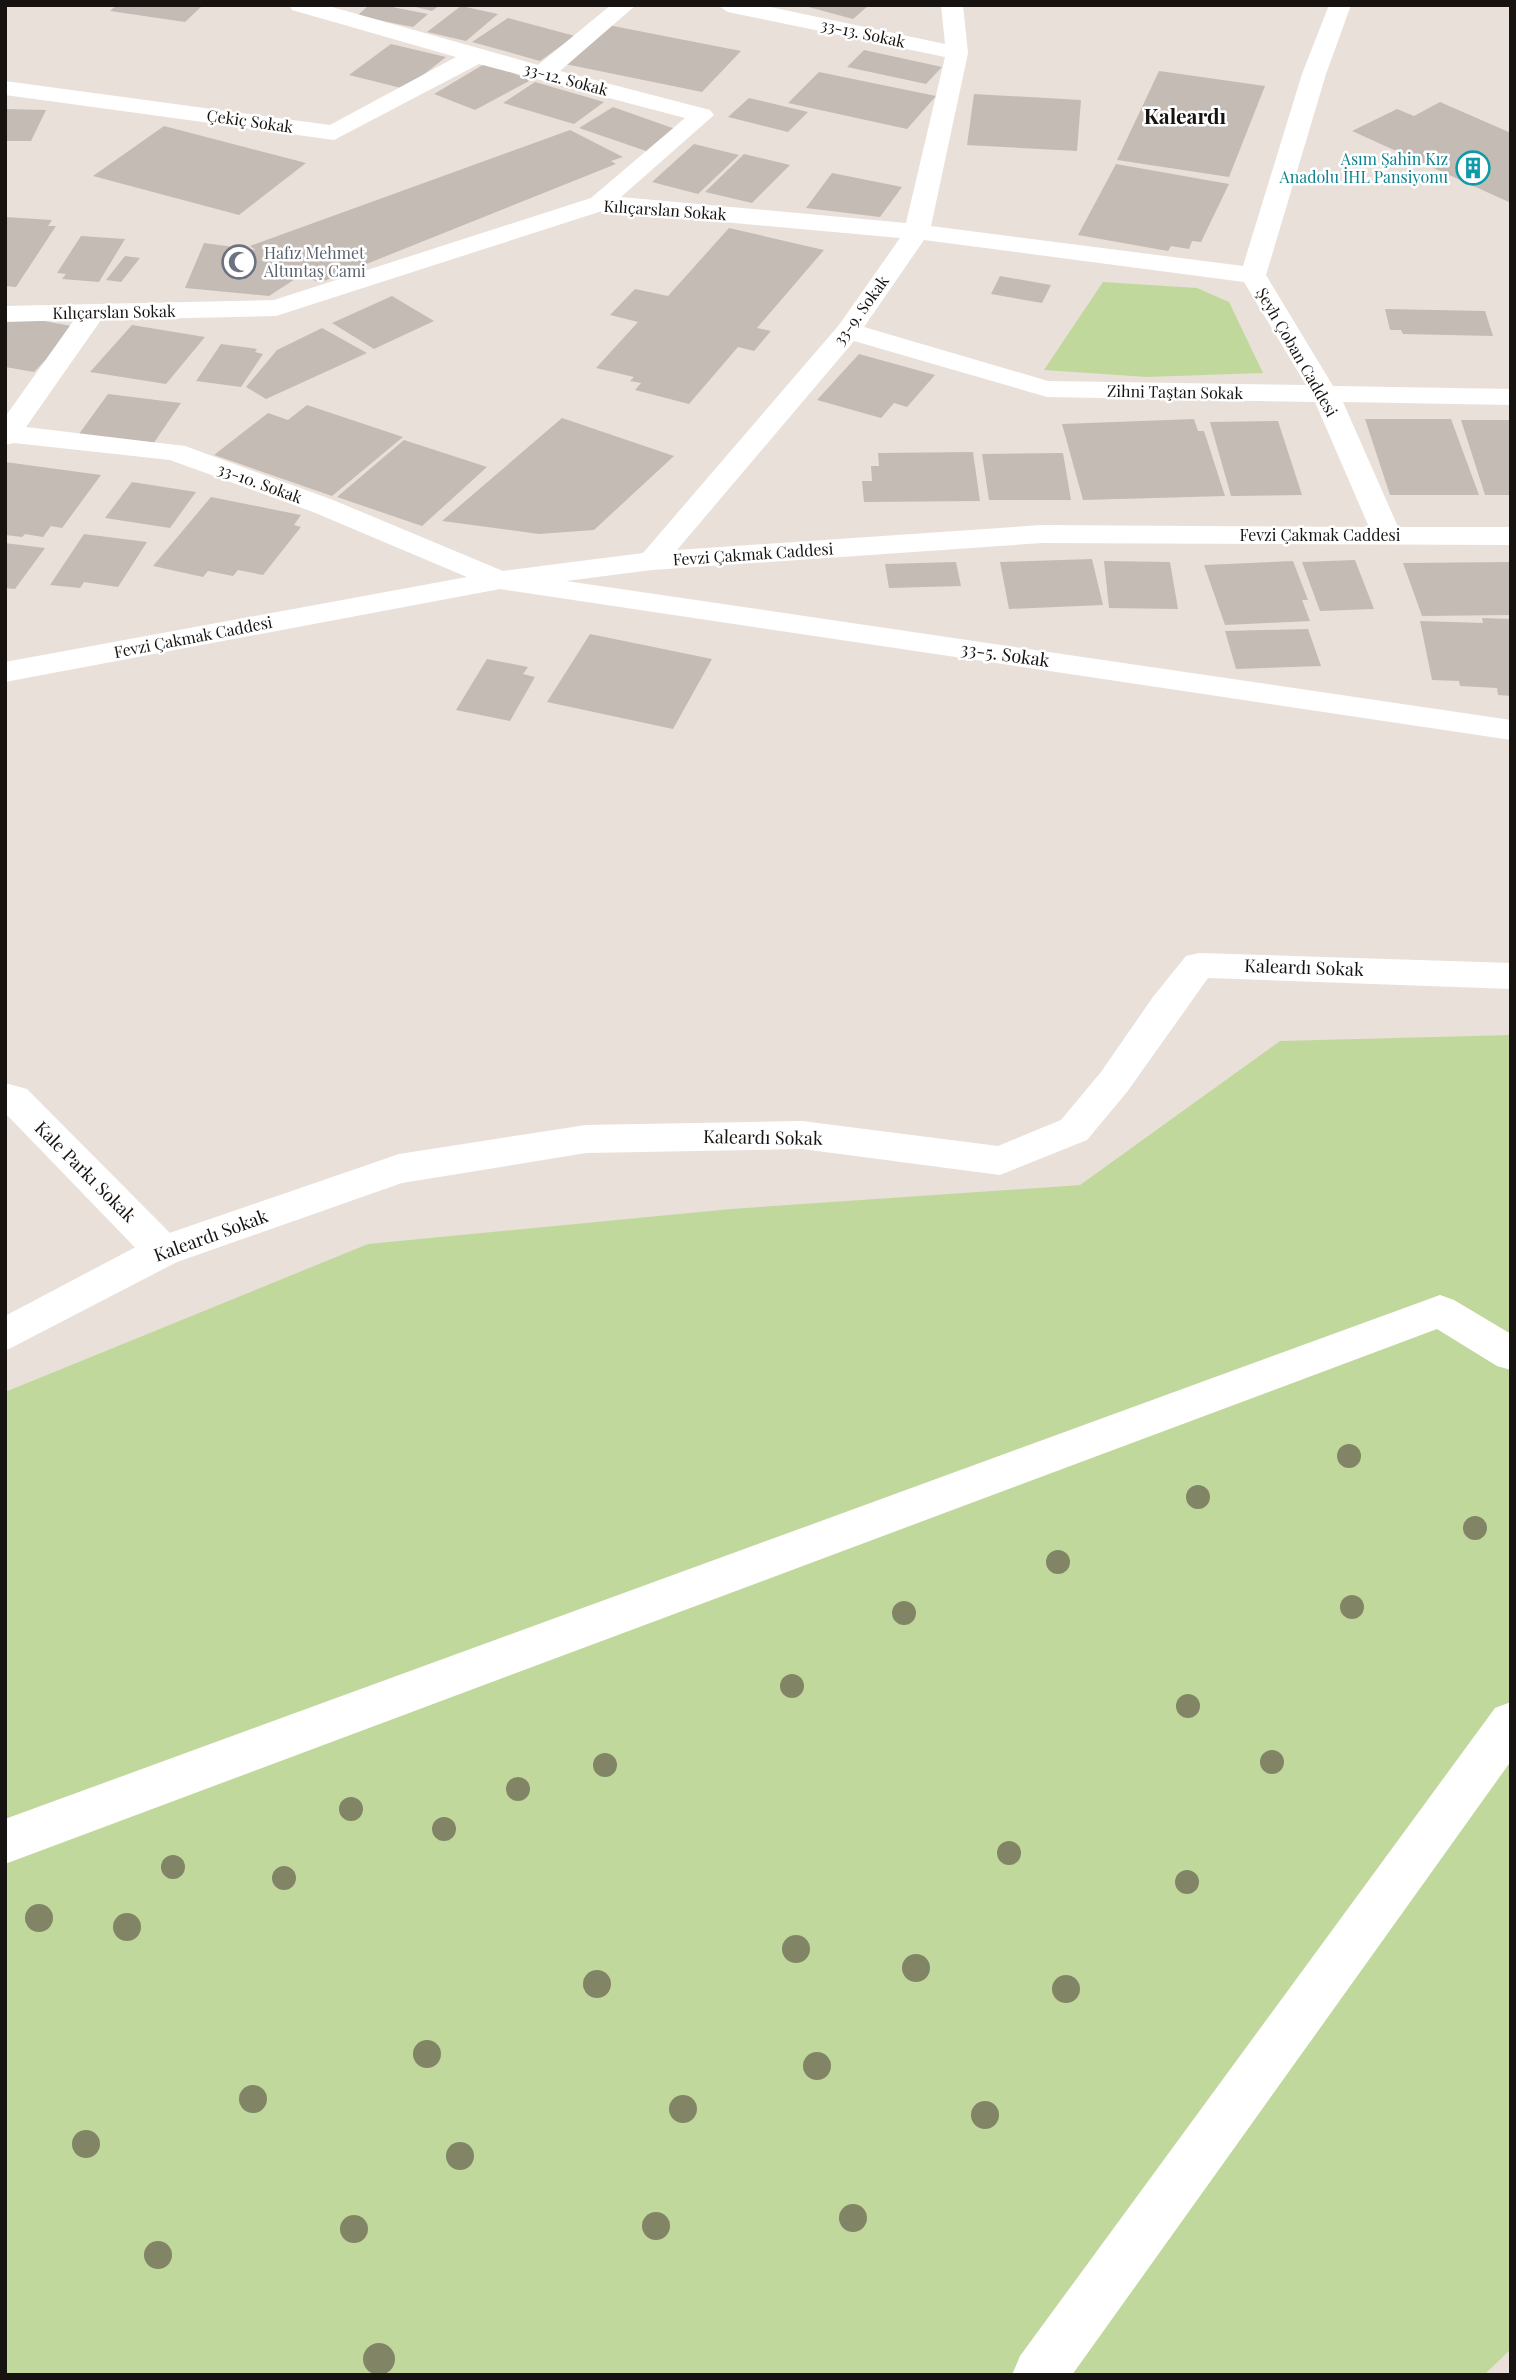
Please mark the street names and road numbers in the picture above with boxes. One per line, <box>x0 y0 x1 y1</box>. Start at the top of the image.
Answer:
street label: 33-13. Sokak <box>819 13 908 52</box>
street label: 33-12. Sokak <box>522 57 611 100</box>
street label: Çekiç Sokak <box>206 104 295 137</box>
street label: Kılıçarslan Sokak <box>603 195 727 224</box>
street label: 33-9. Sokak <box>828 271 893 349</box>
street label: Şeyh Çoban Caddesi <box>1252 284 1343 420</box>
street label: Kılıçarslan Sokak <box>52 300 176 323</box>
street label: Zihni Taştan Sokak <box>1107 380 1243 403</box>
street label: 33-10. Sokak <box>215 458 306 508</box>
street label: Fevzi Çakmak Caddesi <box>1240 524 1401 545</box>
street label: Fevzi Çakmak Caddesi <box>672 537 834 570</box>
street label: Fevzi Çakmak Caddesi <box>112 611 274 662</box>
street label: 33-5. Sokak <box>959 636 1051 672</box>
street label: Kaleardı Sokak <box>1244 953 1364 981</box>
street label: Kale Parkı Sokak <box>30 1115 142 1227</box>
street label: Kaleardı Sokak <box>703 1124 823 1150</box>
street label: Kaleardı Sokak <box>150 1203 271 1267</box>

